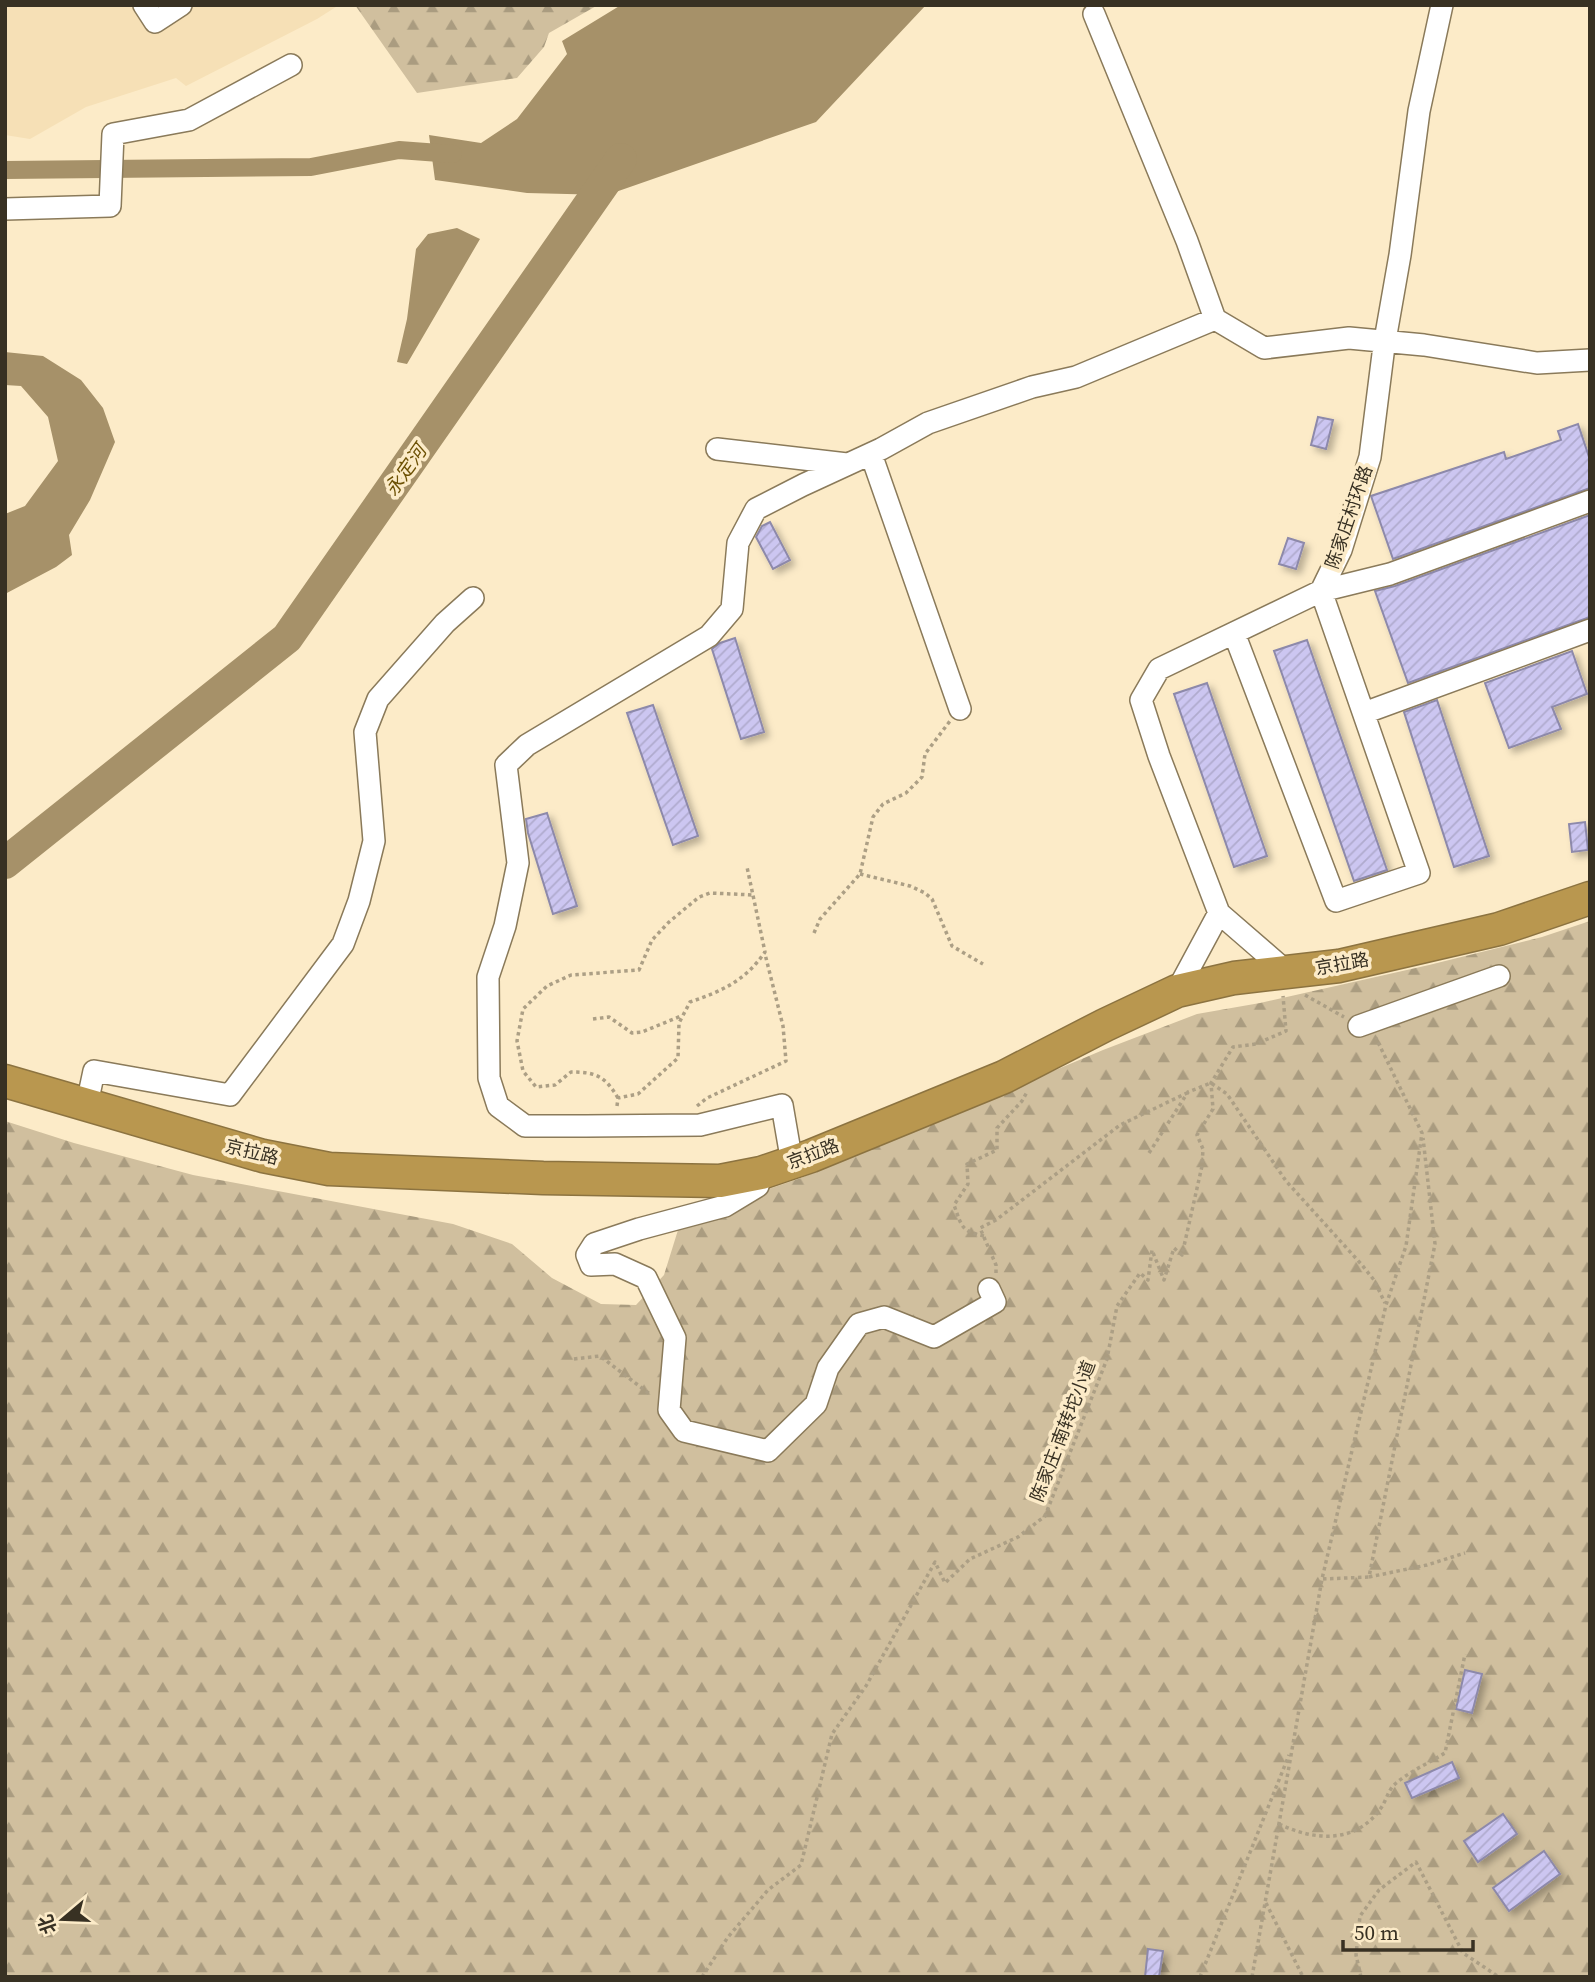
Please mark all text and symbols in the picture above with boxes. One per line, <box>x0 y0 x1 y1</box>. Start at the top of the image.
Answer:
water label: 永定河 <box>378 436 434 501</box>
street label: 陈家庄村环路 <box>1319 462 1378 572</box>
street label: 京拉路 <box>1313 947 1371 981</box>
street label: 京拉路 <box>783 1132 843 1175</box>
street label: 京拉路 <box>223 1133 281 1170</box>
street label: 陈家庄·南转坨小道 <box>1024 1357 1101 1505</box>
north arrow <box>28 1884 98 1954</box>
scale bar <box>1343 1909 1472 1953</box>
text: 北 <box>32 1911 62 1938</box>
text: 50 m <box>1354 1918 1399 1947</box>

